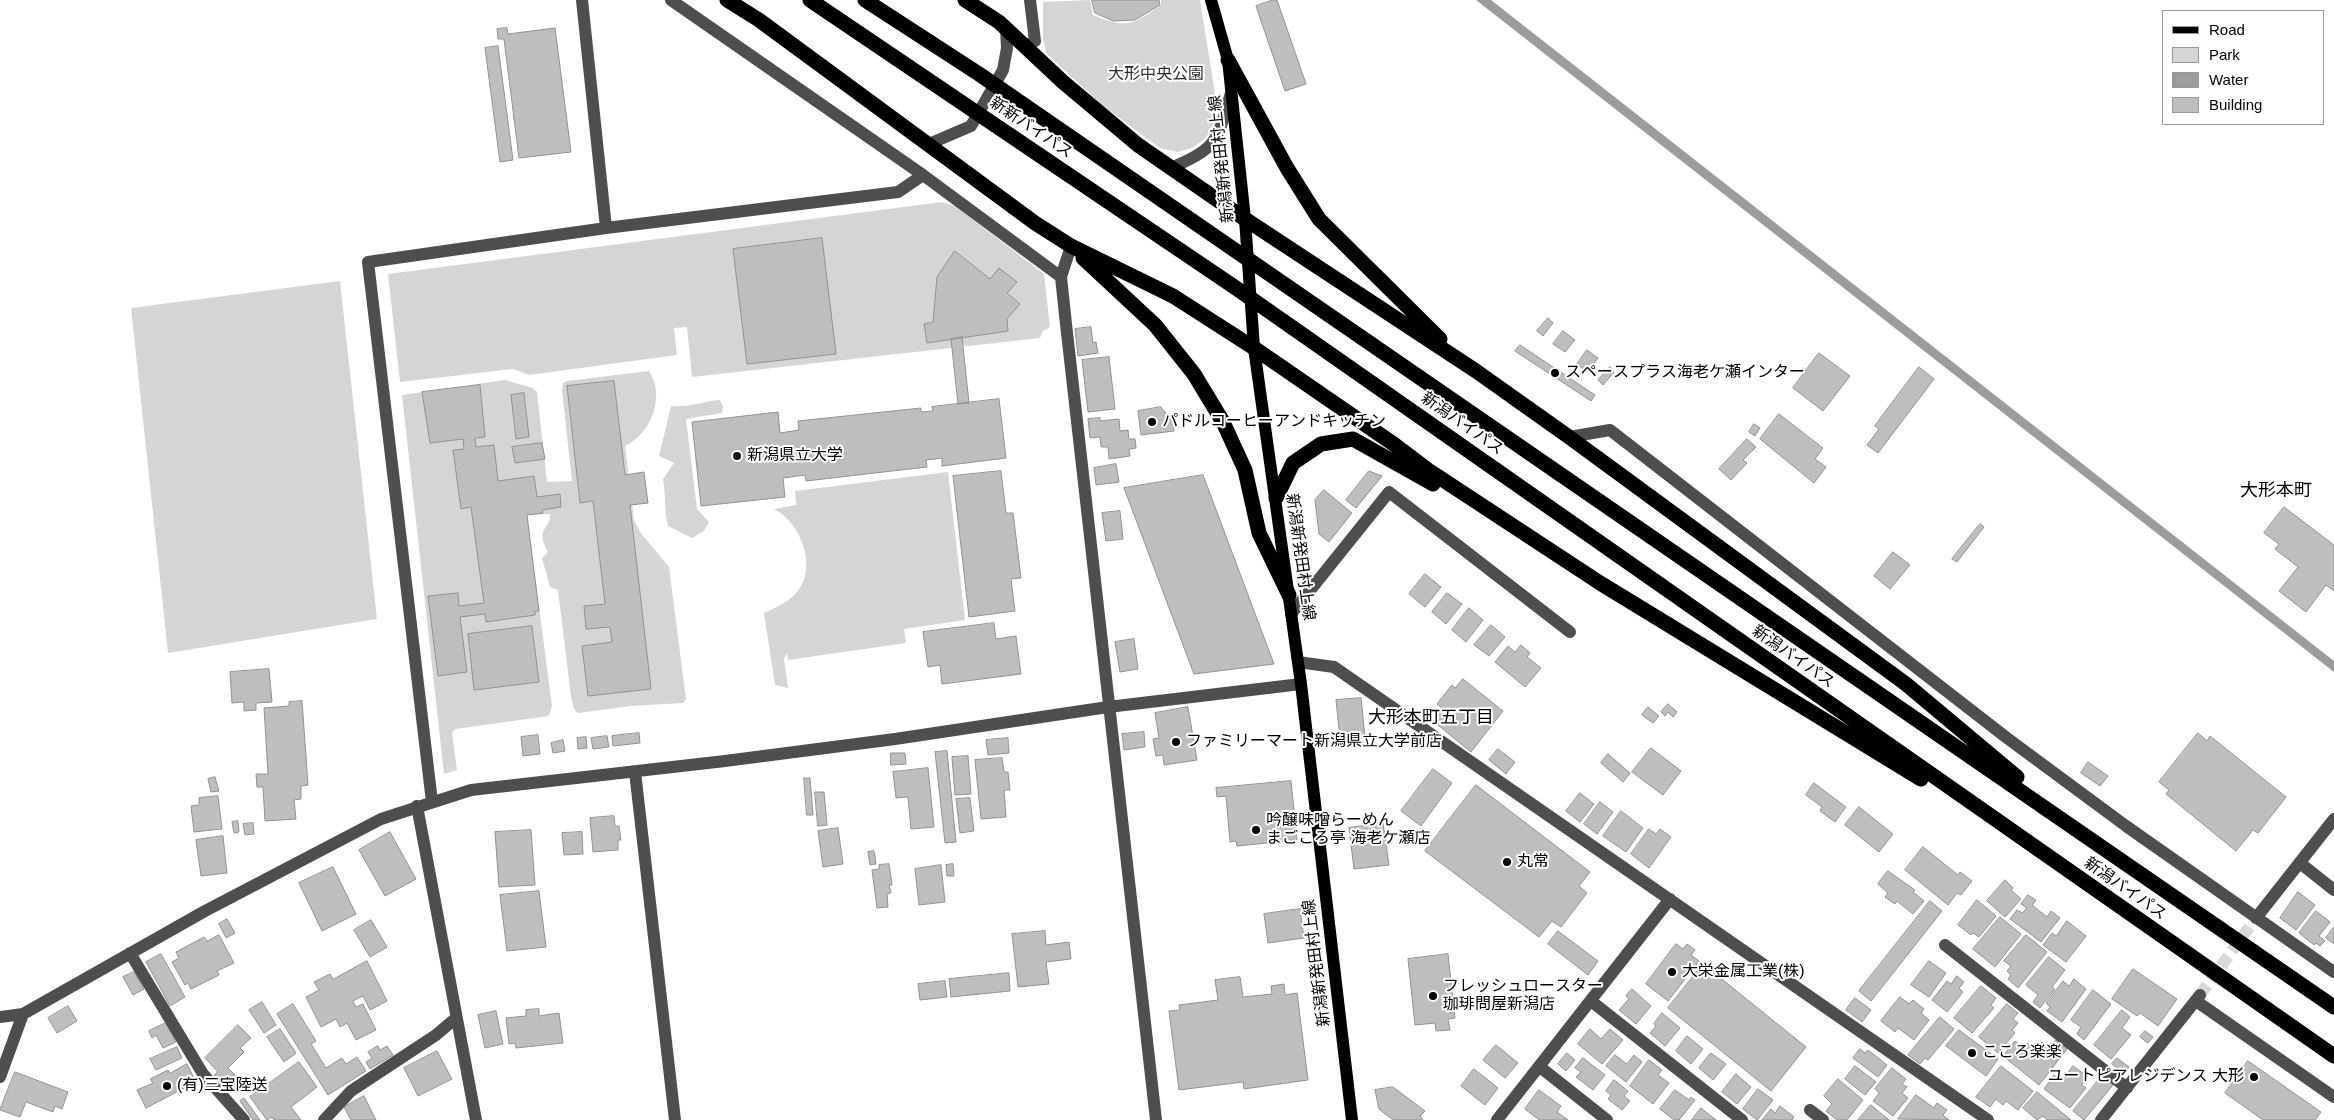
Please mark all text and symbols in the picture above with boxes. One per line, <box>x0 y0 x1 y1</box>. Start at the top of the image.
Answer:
legend <box>2162 10 2324 125</box>
text: Road <box>2209 21 2245 38</box>
text: Park <box>2209 46 2240 63</box>
park label: 大形中央公園 <box>1108 65 1204 85</box>
text: Water <box>2209 71 2248 88</box>
street label: 新新バイパス <box>986 93 1076 163</box>
street label: 新潟新発田村上線 <box>1206 94 1238 224</box>
text: Building <box>2209 96 2262 113</box>
place label: スペースプラス海老ケ瀬インター <box>1565 363 1805 383</box>
marker: スペースプラス海老ケ瀬インター <box>1549 367 1561 379</box>
street label: 新潟バイパス <box>1417 389 1507 459</box>
place label: パドルコーヒーアンドキッチン <box>1162 412 1386 432</box>
marker: パドルコーヒーアンドキッチン <box>1146 416 1158 428</box>
place label: 新潟県立大学 <box>747 446 843 466</box>
marker: 新潟県立大学 <box>731 450 743 462</box>
district label: 大形本町 <box>2240 480 2312 502</box>
street label: 新潟新発田村上線 <box>1282 492 1318 622</box>
street label: 新潟バイパス <box>1748 622 1838 692</box>
district label: 大形本町五丁目 <box>1368 707 1494 729</box>
place label: ファミリーマート新潟県立大学前店 <box>1186 732 1442 752</box>
marker: ファミリーマート新潟県立大学前店 <box>1170 736 1182 748</box>
place label: 吟醸味噌らーめん まごころ亭 海老ケ瀬店 <box>1266 811 1430 849</box>
marker: 吟醸味噌らーめん まごころ亭 海老ケ瀬店 <box>1250 824 1262 836</box>
place label: 丸常 <box>1517 852 1549 872</box>
street label: 新潟バイパス <box>2080 854 2170 924</box>
marker: 丸常 <box>1501 856 1513 868</box>
street label: 新潟新発田村上線 <box>1300 898 1334 1028</box>
place label: 大栄金属工業(株) <box>1682 962 1805 982</box>
marker: 大栄金属工業(株) <box>1666 966 1678 978</box>
place label: フレッシュロースター 珈琲問屋新潟店 <box>1443 977 1603 1015</box>
marker: フレッシュロースター 珈琲問屋新潟店 <box>1427 990 1439 1002</box>
place label: こころ楽楽 <box>1982 1043 2062 1063</box>
marker: こころ楽楽 <box>1966 1047 1978 1059</box>
place label: ユートピアレジデンス 大形 <box>2048 1067 2244 1087</box>
marker: ユートピアレジデンス 大形 <box>2248 1071 2260 1083</box>
place label: (有)三宝陸送 <box>177 1076 268 1096</box>
marker: (有)三宝陸送 <box>161 1080 173 1092</box>

